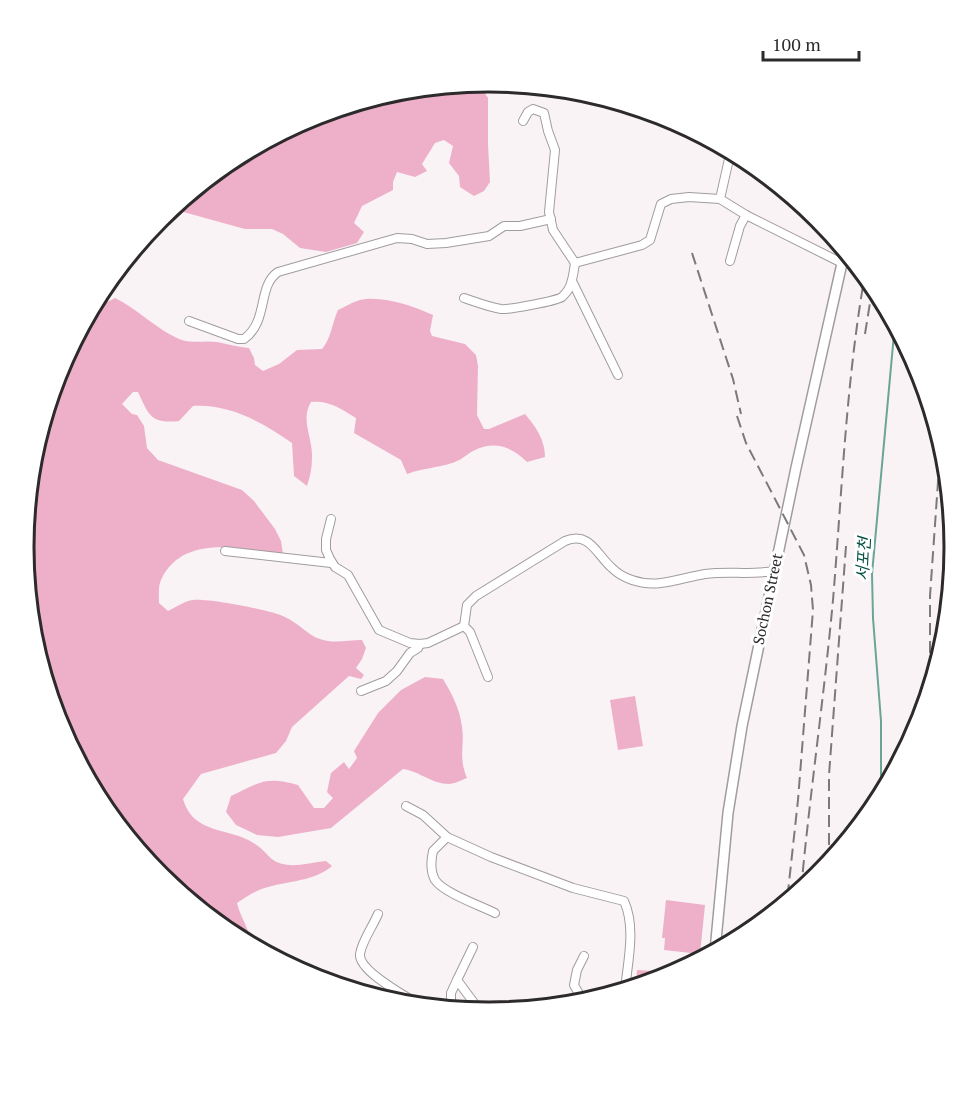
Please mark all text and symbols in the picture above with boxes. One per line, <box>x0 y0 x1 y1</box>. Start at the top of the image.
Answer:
scale bar <box>763 24 859 62</box>
text: 100 m <box>772 32 821 56</box>
water label: 서포천 <box>851 534 875 582</box>
street label: Sochon Street <box>748 551 787 646</box>

